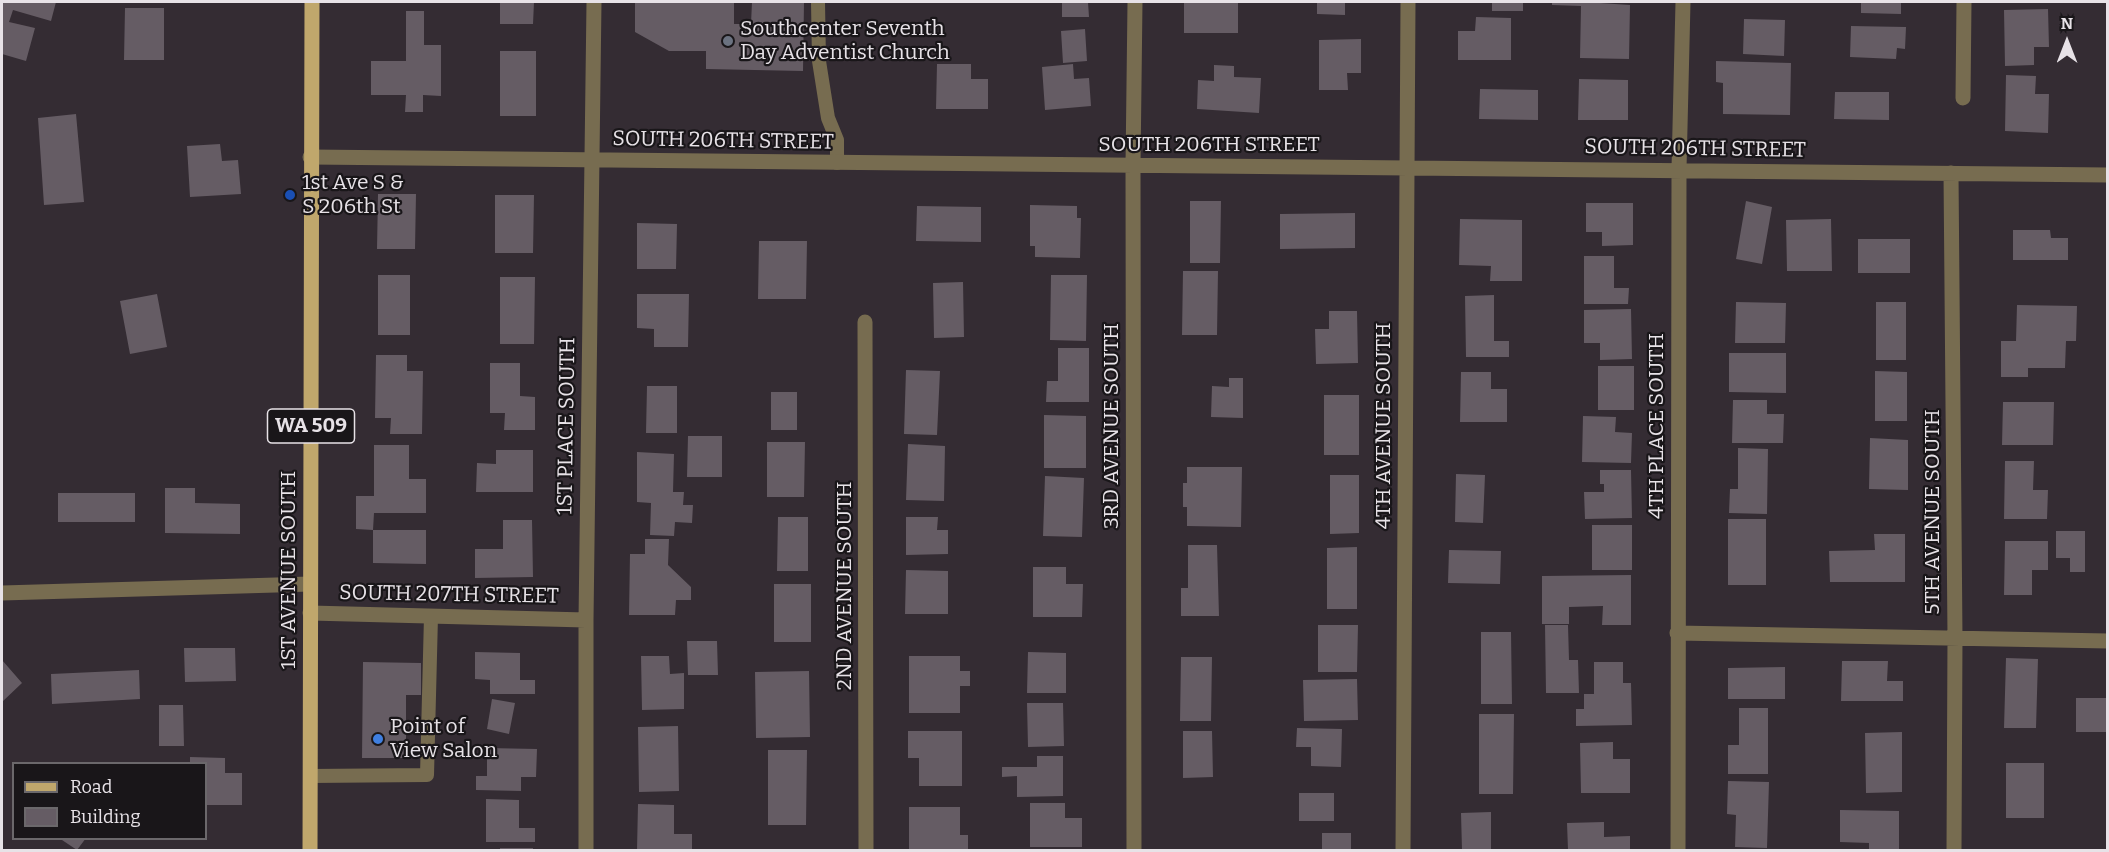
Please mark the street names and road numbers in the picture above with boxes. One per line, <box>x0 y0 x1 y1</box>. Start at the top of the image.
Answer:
street label: SOUTH 206TH STREET <box>612 126 834 156</box>
street label: SOUTH 206TH STREET <box>1098 132 1320 158</box>
street label: SOUTH 206TH STREET <box>1584 134 1806 164</box>
street label: 3RD AVENUE SOUTH <box>1099 323 1125 529</box>
street label: 4TH AVENUE SOUTH <box>1371 323 1397 529</box>
street label: 4TH PLACE SOUTH <box>1644 333 1670 519</box>
street label: 1ST PLACE SOUTH <box>553 337 581 515</box>
road number: WA 509 <box>268 409 354 443</box>
street label: 5TH AVENUE SOUTH <box>1920 409 1946 615</box>
street label: 1ST AVENUE SOUTH <box>276 471 302 669</box>
street label: 2ND AVENUE SOUTH <box>832 481 858 691</box>
street label: SOUTH 207TH STREET <box>339 580 559 610</box>

